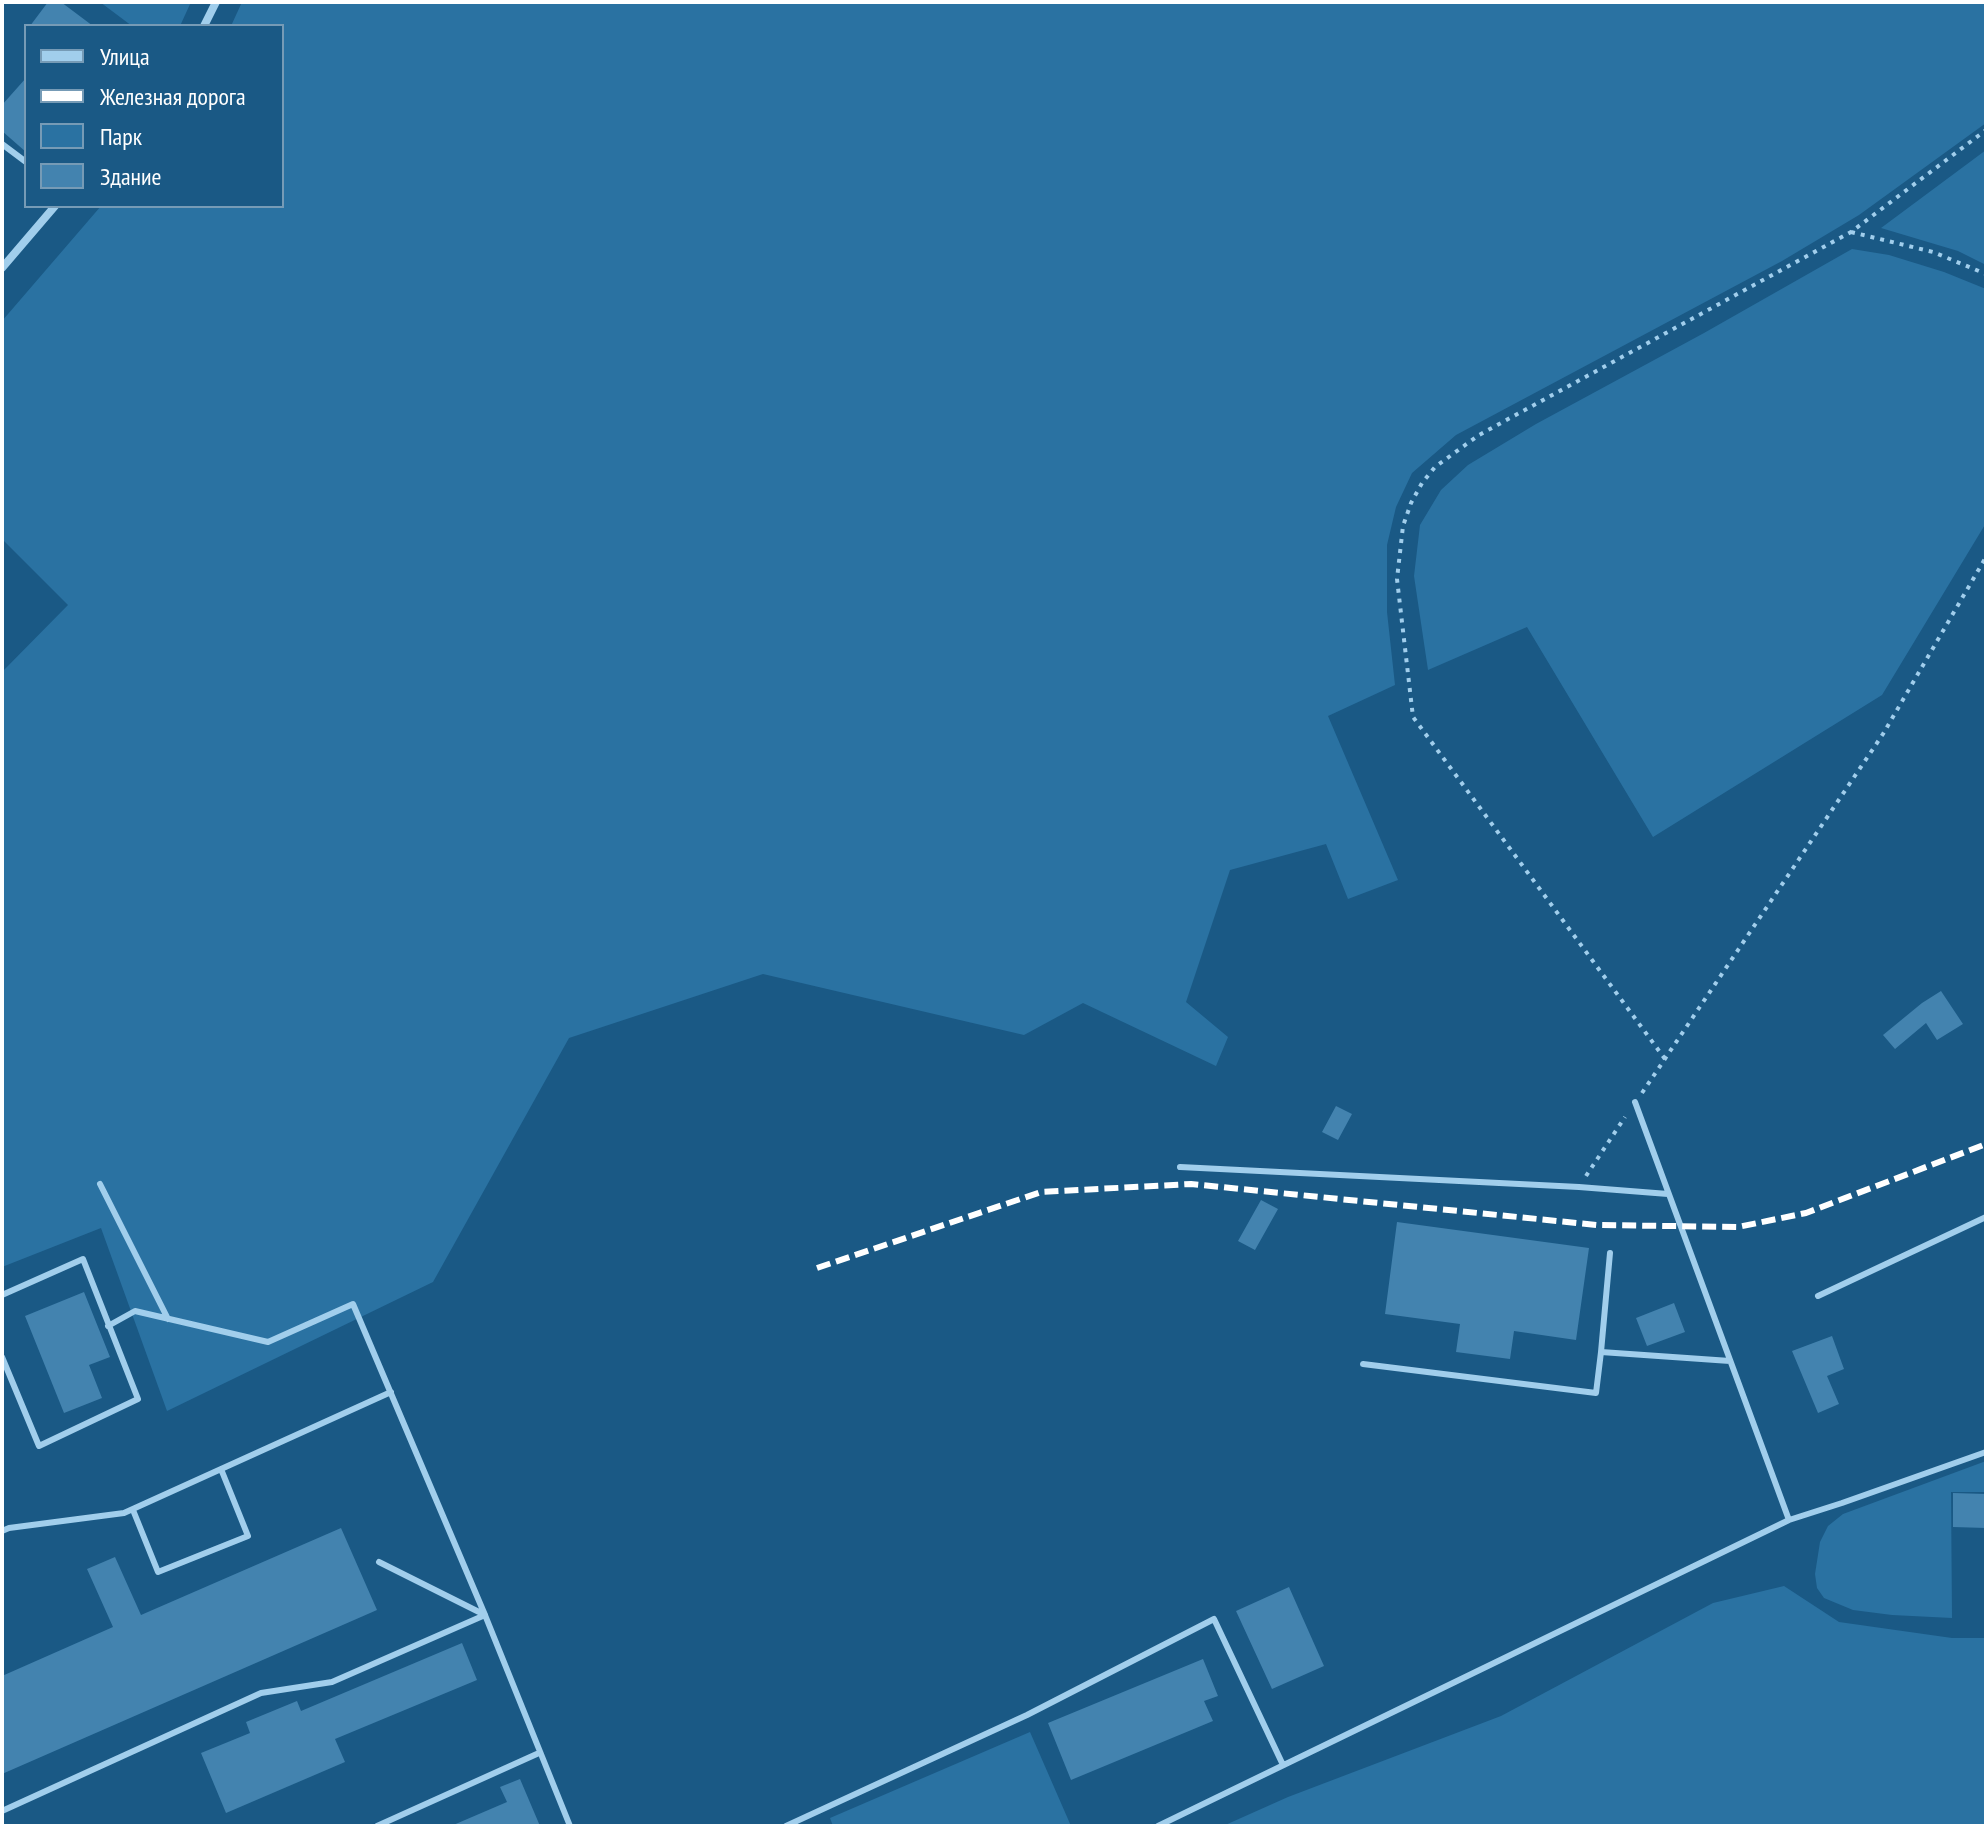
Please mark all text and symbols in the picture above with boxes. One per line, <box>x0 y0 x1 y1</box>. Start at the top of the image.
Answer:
legend <box>24 24 284 208</box>
text: Улица <box>100 41 150 72</box>
text: Железная дорога <box>100 81 246 112</box>
text: Парк <box>100 121 142 152</box>
text: Здание <box>100 161 161 192</box>

